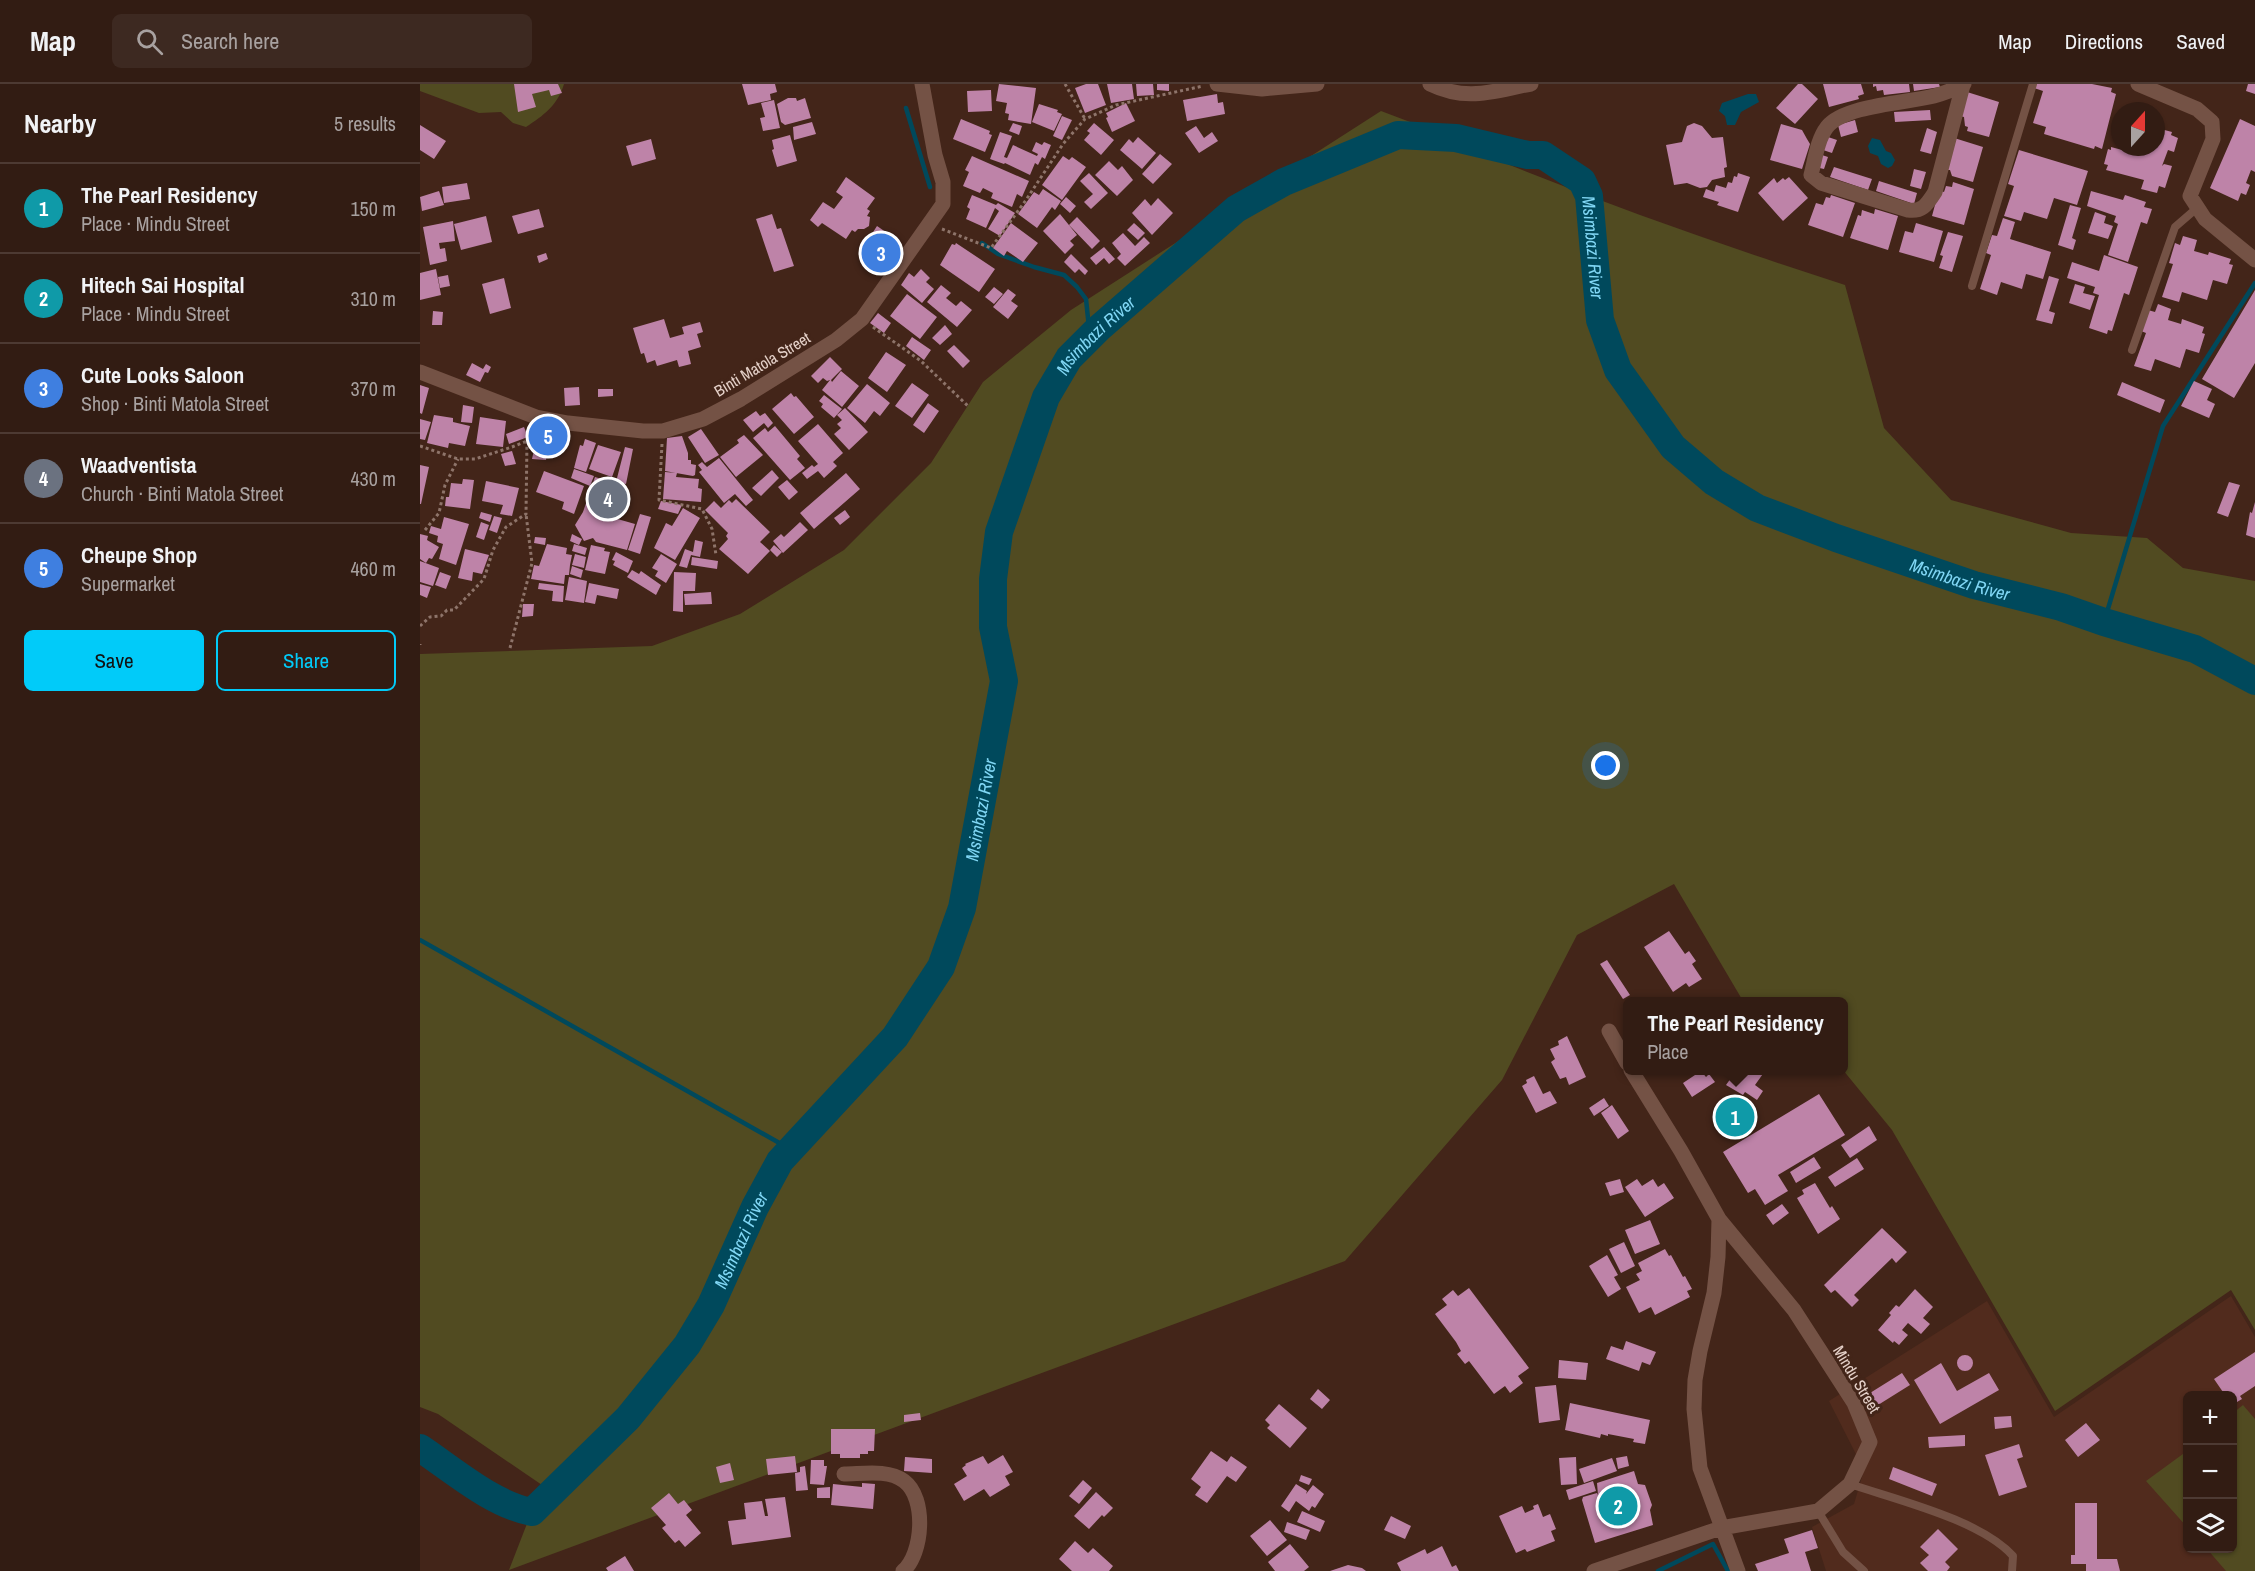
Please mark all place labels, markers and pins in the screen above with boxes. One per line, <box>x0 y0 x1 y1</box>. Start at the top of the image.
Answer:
pin: 3 <box>862 230 900 276</box>
pin: 5 <box>528 414 568 458</box>
pin: 4 <box>588 476 627 522</box>
pin: 1 <box>1716 1094 1754 1140</box>
pin: 2 <box>1598 1484 1638 1528</box>

